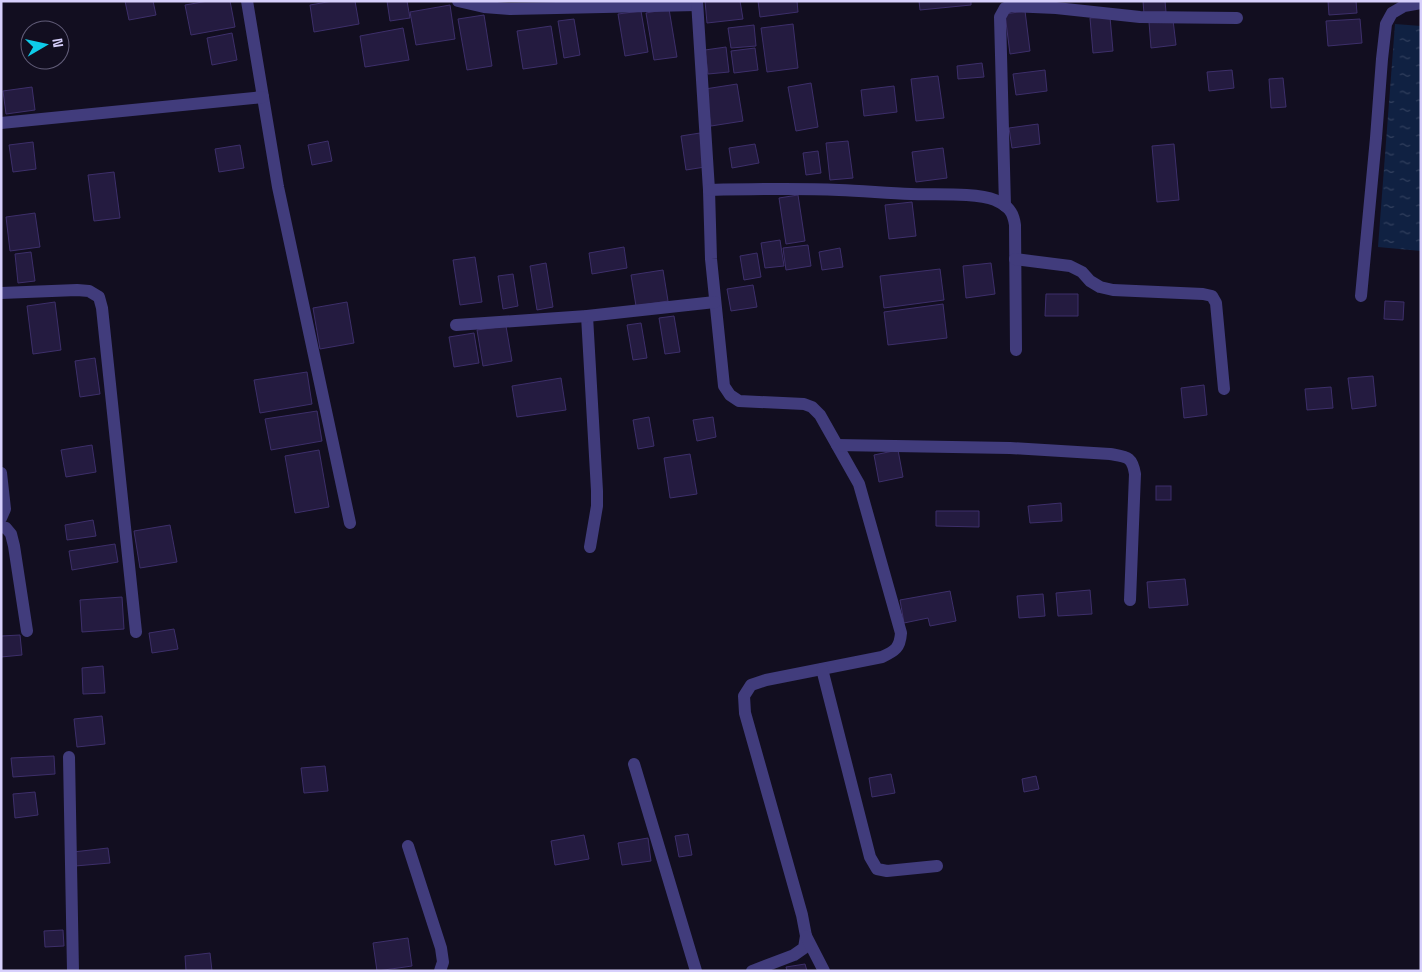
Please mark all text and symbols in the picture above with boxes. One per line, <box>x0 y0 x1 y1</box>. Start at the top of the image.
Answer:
north arrow <box>20 20 70 70</box>
text: N <box>48 37 67 49</box>

